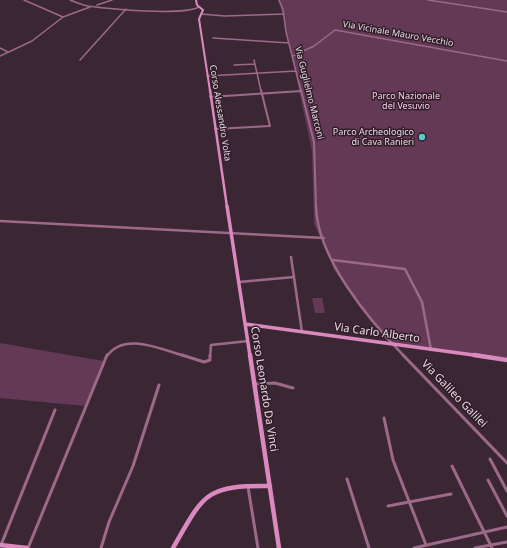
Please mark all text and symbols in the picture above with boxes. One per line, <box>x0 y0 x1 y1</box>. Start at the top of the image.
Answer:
street label: Via Vicinale Mauro Vecchio <box>342 19 454 49</box>
street label: Via Guglielmo Marconi <box>292 45 326 141</box>
street label: Corso Alessandro Volta <box>207 64 233 162</box>
park label: Parco Nazionale del Vesuvio <box>372 91 440 112</box>
place label: Parco Archeologico di Cava Ranieri <box>333 127 414 148</box>
marker: Parco Archeologico di Cava Ranieri <box>417 132 427 142</box>
street label: Via Carlo Alberto <box>333 320 421 346</box>
street label: Corso Leonardo Da Vinci <box>248 325 280 453</box>
street label: Via Galileo Galilei <box>418 358 490 430</box>

